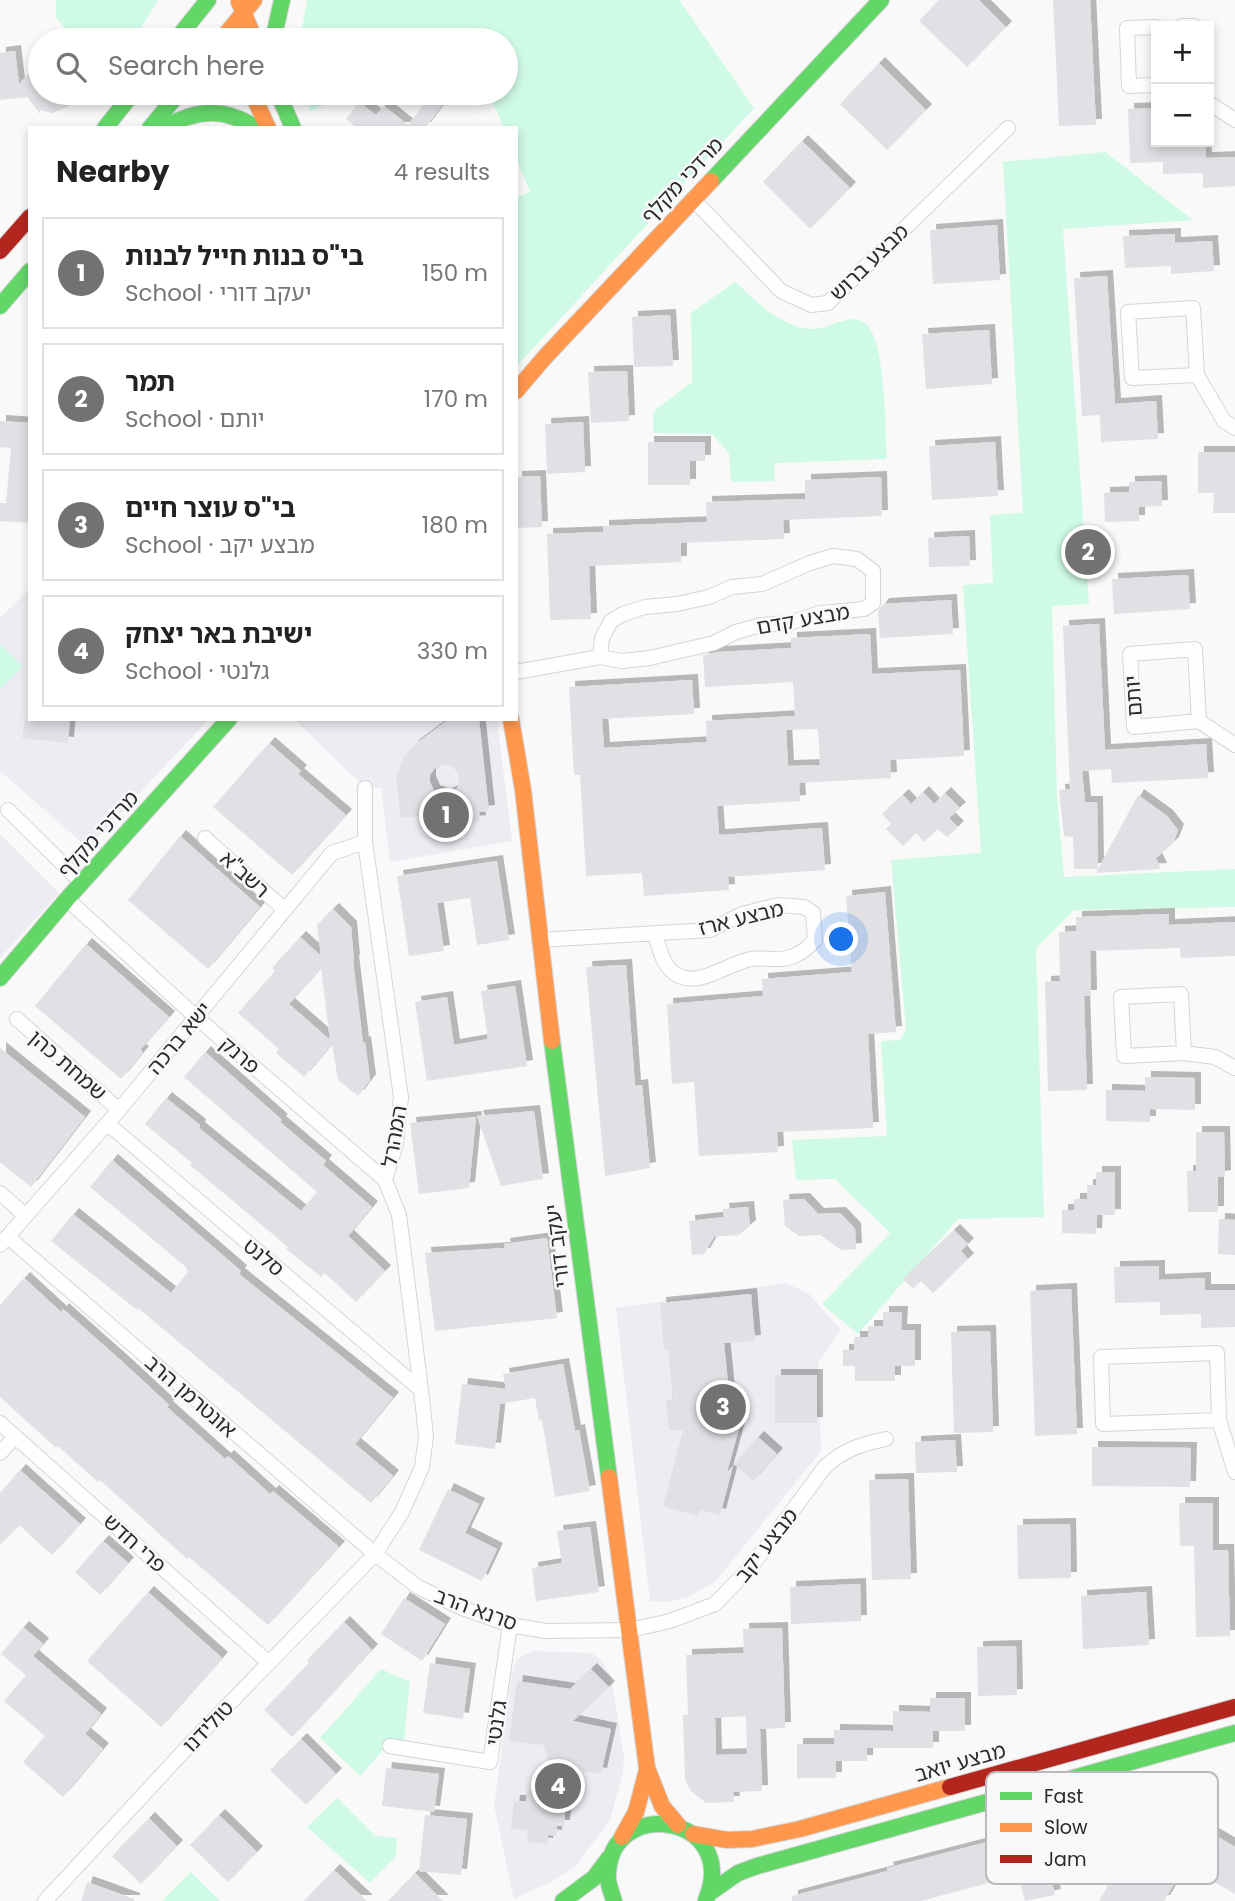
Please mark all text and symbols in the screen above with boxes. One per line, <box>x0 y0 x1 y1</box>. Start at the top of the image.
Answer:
map controls <box>1151 21 1214 147</box>
button: + <box>1151 21 1214 84</box>
search box <box>28 28 518 105</box>
icon: search <box>52 48 90 86</box>
text: Search here <box>108 48 265 84</box>
button: − <box>1151 84 1214 147</box>
street label: מרדכי מקלף <box>634 130 730 229</box>
text: Nearby <box>56 150 170 193</box>
text: 4 results <box>394 156 490 188</box>
street label: מבצע ברוש <box>823 217 915 307</box>
text: בי"ס בנות חייל לבנות <box>125 238 364 274</box>
text: 1 <box>77 257 85 289</box>
text: 150 m <box>422 257 488 289</box>
text: School · יעקב דורי <box>125 277 312 309</box>
text: תמר <box>125 364 175 400</box>
text: 2 <box>74 383 88 415</box>
text: 170 m <box>424 383 488 415</box>
text: School · יותם <box>125 403 265 435</box>
text: בי"ס עוצר חיים <box>125 490 296 526</box>
text: 3 <box>74 509 88 541</box>
text: 180 m <box>422 509 488 541</box>
pin: 2 <box>1065 526 1111 578</box>
text: School · מבצע יקב <box>125 529 315 561</box>
street label: מבצע קדם <box>754 597 852 641</box>
text: ישיבת באר יצחק <box>125 616 312 652</box>
text: 4 <box>73 635 89 667</box>
text: 330 m <box>417 635 488 667</box>
text: School · גלנטי <box>125 655 269 687</box>
street label: יותם <box>1117 674 1149 718</box>
street label: מרדכי מקלף <box>51 784 145 884</box>
pin: 1 <box>423 789 469 841</box>
street label: רשב"א <box>214 844 276 904</box>
street label: מבצע ארז <box>695 893 787 943</box>
your location <box>824 922 858 956</box>
street label: ישא ברכה <box>140 996 218 1080</box>
street label: שמחת כהן <box>23 1023 113 1107</box>
street label: פרנק <box>214 1029 266 1081</box>
street label: המהרל <box>374 1103 414 1169</box>
street label: יעקב דורי <box>537 1202 577 1290</box>
street label: סלנט <box>237 1231 291 1283</box>
street label: אונטרמן הרב <box>139 1348 243 1444</box>
pin: 3 <box>700 1381 746 1433</box>
street label: מבצע יקב <box>728 1502 804 1588</box>
street label: פרי חדש <box>97 1507 173 1579</box>
street label: סרנא הרב <box>430 1581 522 1637</box>
street label: טולידנו <box>176 1693 240 1759</box>
street label: גלנטי <box>478 1698 514 1748</box>
street label: מבצע יואב <box>911 1735 1009 1789</box>
pin: 4 <box>535 1760 581 1812</box>
legend <box>986 1772 1218 1884</box>
text: Fast <box>1044 1783 1083 1810</box>
text: Slow <box>1044 1814 1088 1841</box>
text: Jam <box>1044 1846 1086 1873</box>

